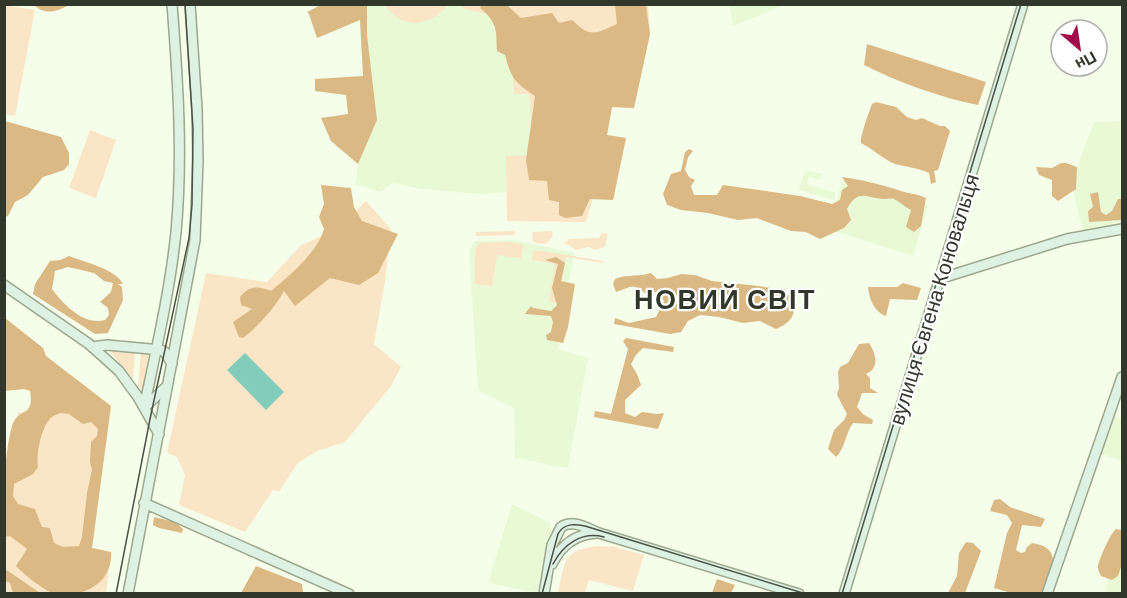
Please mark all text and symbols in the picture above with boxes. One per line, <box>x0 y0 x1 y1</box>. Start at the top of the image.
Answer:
north arrow <box>1049 18 1109 78</box>
text: Пн <box>1073 48 1100 75</box>
street label: вулиця Євгена Коновальця <box>883 170 983 428</box>
district label: НОВИЙ СВІТ <box>634 282 816 314</box>

